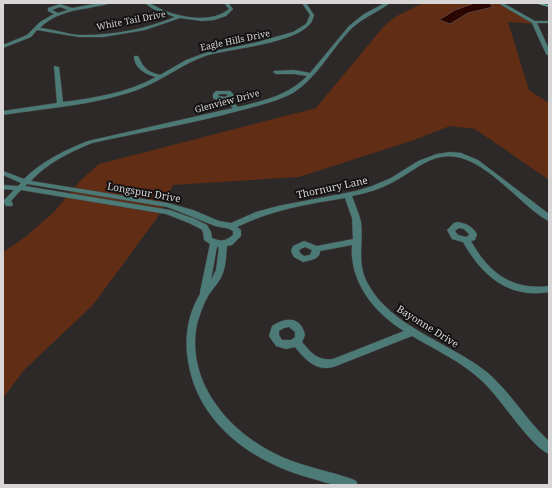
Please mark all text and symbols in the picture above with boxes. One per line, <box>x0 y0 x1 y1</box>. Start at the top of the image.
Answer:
street label: White Tail Drive <box>95 7 167 33</box>
street label: Eagle Hills Drive <box>199 26 271 54</box>
street label: Glenview Drive <box>193 86 261 116</box>
street label: Thornury Lane <box>295 173 369 201</box>
street label: Longspur Drive <box>106 179 182 205</box>
street label: Bayonne Drive <box>394 301 462 351</box>

